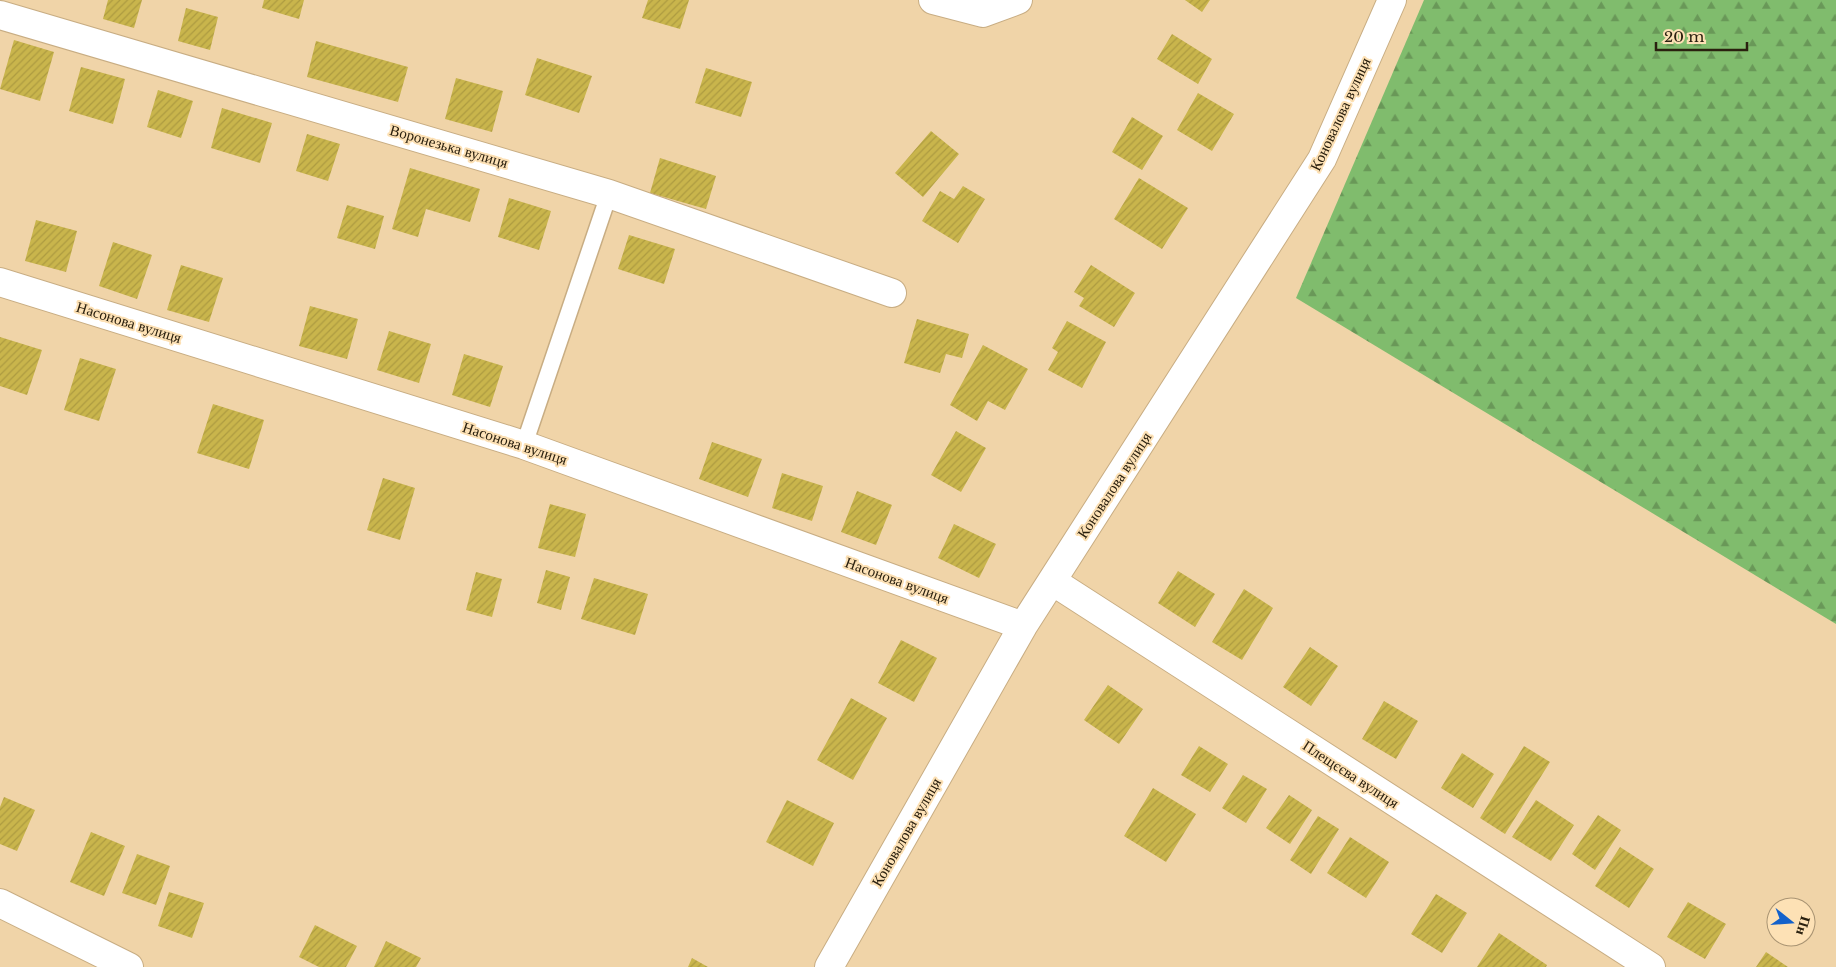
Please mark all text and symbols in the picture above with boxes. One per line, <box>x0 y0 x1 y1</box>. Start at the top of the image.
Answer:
scale bar <box>1656 20 1747 52</box>
text: 20 m <box>1664 27 1704 46</box>
street label: Коновалова вулиця <box>1305 54 1375 174</box>
street label: Воронезька вулиця <box>388 120 510 172</box>
street label: Насонова вулиця <box>74 297 184 347</box>
street label: Насонова вулиця <box>460 417 570 469</box>
street label: Коновалова вулиця <box>1073 428 1155 542</box>
street label: Насонова вулиця <box>843 552 951 608</box>
street label: Плещєєва вулиця <box>1299 736 1403 812</box>
street label: Коновалова вулиця <box>867 774 945 890</box>
north arrow <box>1766 897 1816 947</box>
text: Пн <box>1792 914 1815 938</box>

